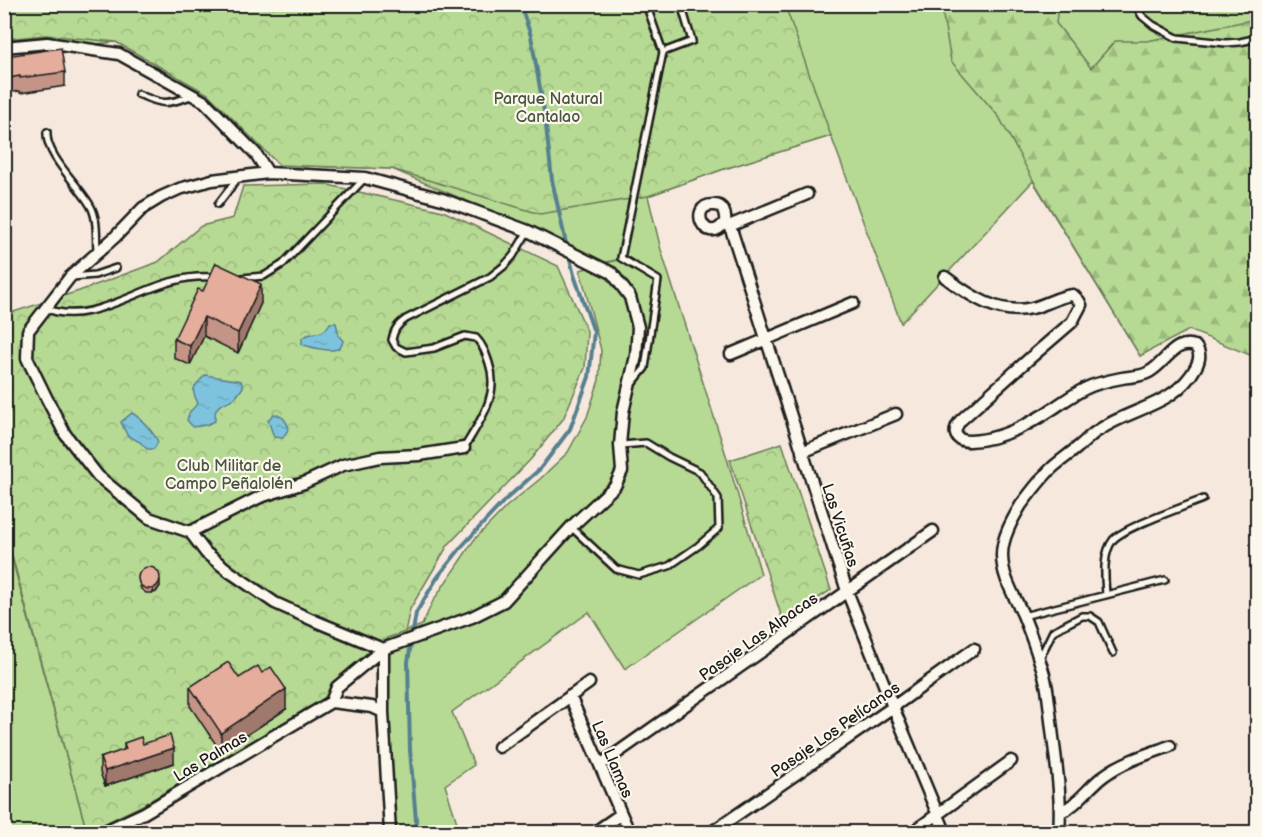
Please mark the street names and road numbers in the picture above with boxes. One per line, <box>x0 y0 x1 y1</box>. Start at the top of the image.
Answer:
street label: Las Vicuñas <box>817 481 862 570</box>
street label: Pasaje Las Alpacas <box>696 589 822 685</box>
street label: Pasaje Los Pelícanos <box>768 679 904 782</box>
street label: Las Llamas <box>587 718 636 801</box>
street label: Las Palmas <box>171 728 251 787</box>

